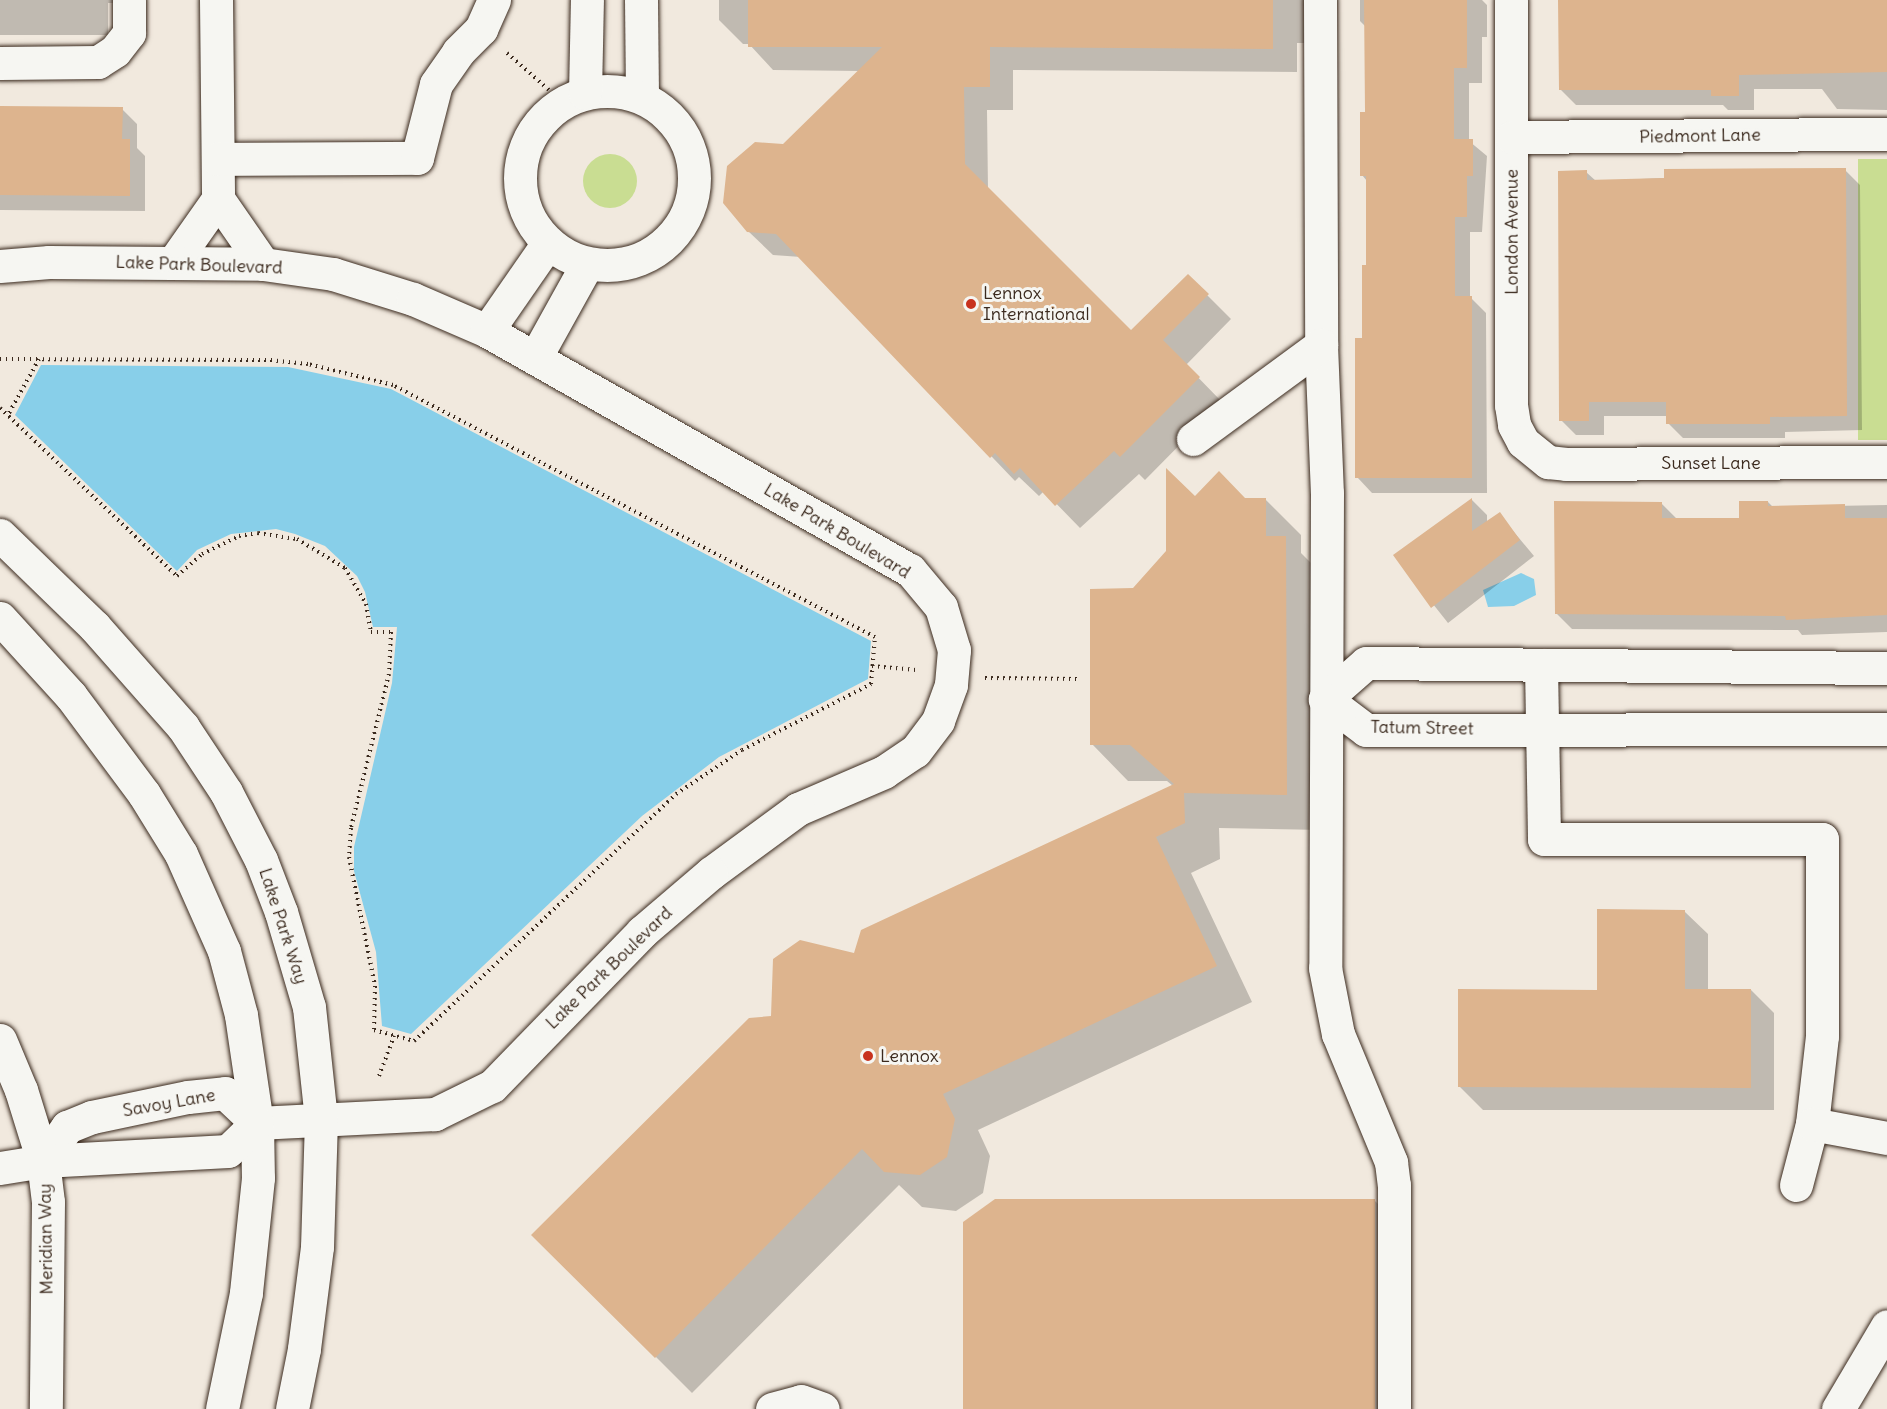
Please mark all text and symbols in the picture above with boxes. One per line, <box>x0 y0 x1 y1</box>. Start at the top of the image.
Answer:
street label: Piedmont Lane <box>1639 124 1761 148</box>
street label: London Avenue <box>1501 169 1523 295</box>
street label: Lake Park Boulevard <box>115 251 283 279</box>
place label: Lennox International <box>983 283 1090 326</box>
marker: Lennox International <box>964 297 978 311</box>
street label: Sunset Lane <box>1661 452 1761 474</box>
street label: Lake Park Boulevard <box>760 479 914 583</box>
street label: Tatum Street <box>1370 716 1474 740</box>
street label: Lake Park Way <box>254 865 312 987</box>
street label: Lake Park Boulevard <box>541 902 677 1034</box>
place label: Lennox <box>880 1045 938 1067</box>
marker: Lennox <box>861 1049 875 1063</box>
street label: Savoy Lane <box>121 1084 217 1122</box>
street label: Meridian Way <box>34 1183 58 1295</box>

